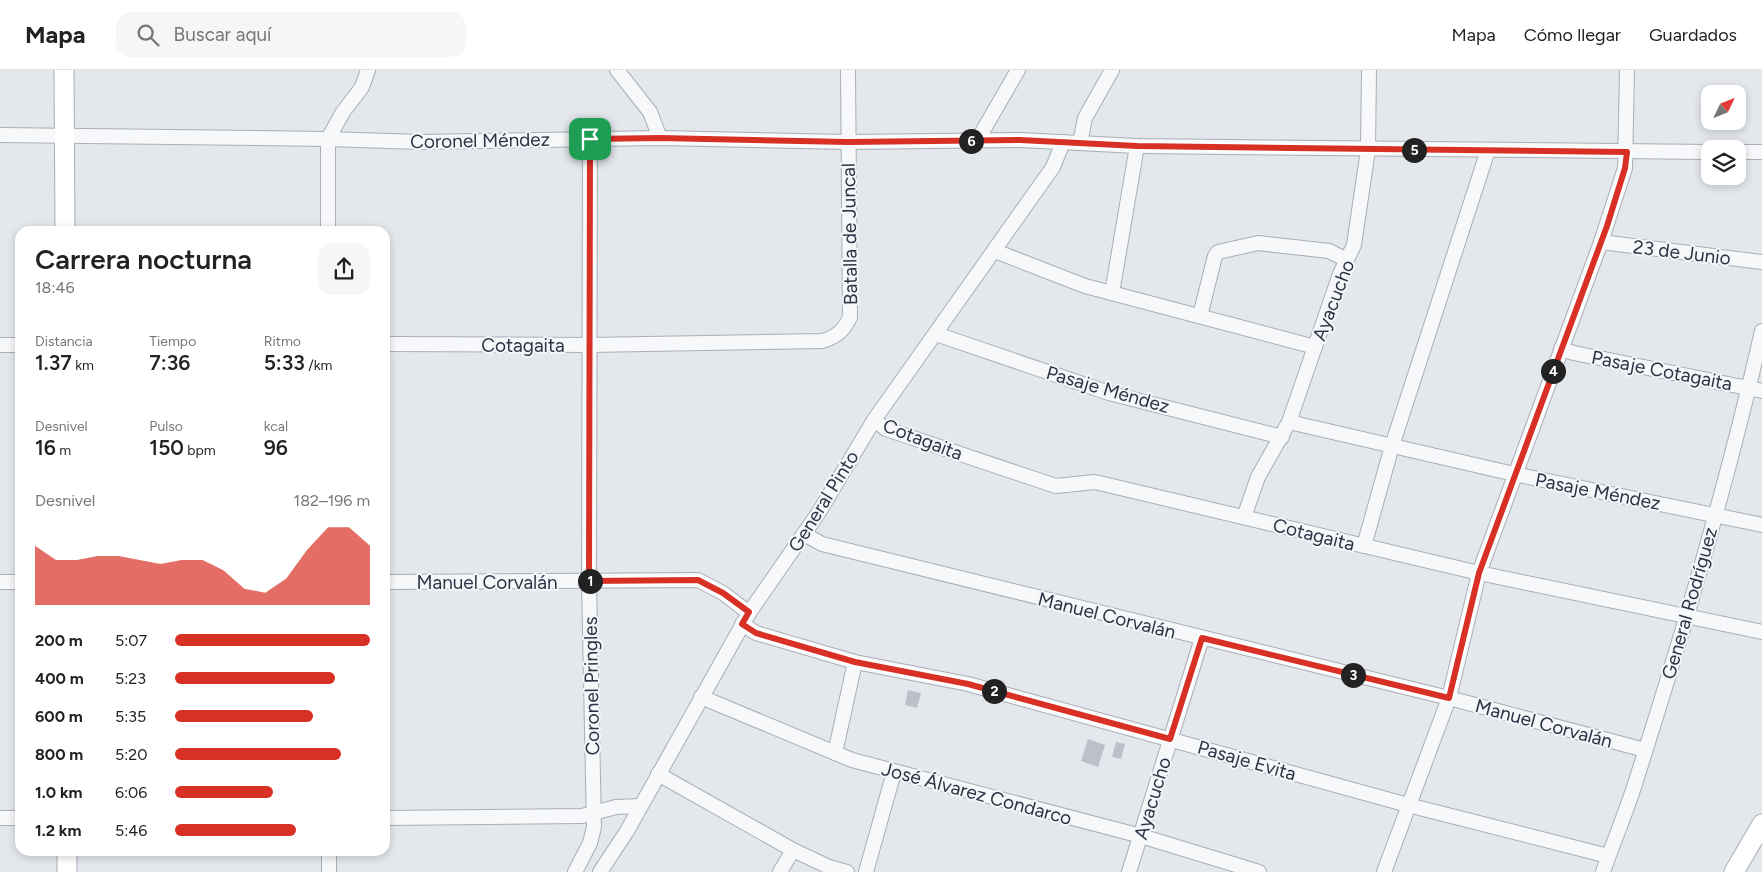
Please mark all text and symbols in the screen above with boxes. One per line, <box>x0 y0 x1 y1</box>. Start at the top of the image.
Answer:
search box <box>116 12 466 57</box>
text: Mapa <box>25 20 86 49</box>
icon: search <box>134 21 162 49</box>
text: Buscar aquí <box>174 23 271 46</box>
text: Mapa <box>1451 24 1496 46</box>
text: Cómo llegar <box>1524 24 1621 46</box>
text: Guardados <box>1649 24 1737 46</box>
north arrow <box>1701 85 1746 130</box>
map controls <box>1701 85 1746 185</box>
pin <box>569 118 611 160</box>
icon: arrive <box>576 125 604 153</box>
street label: Coronel Méndez <box>410 128 550 153</box>
pin: 6 <box>958 128 984 154</box>
text: 6 <box>967 133 976 150</box>
pin: 5 <box>1402 138 1426 162</box>
button: layers <box>1701 140 1746 185</box>
text: 5 <box>1410 142 1419 159</box>
street label: Batalla de Juncal <box>837 163 862 305</box>
street label: 23 de Junio <box>1632 235 1732 270</box>
text: Carrera nocturna <box>35 242 252 276</box>
button: share <box>318 243 370 295</box>
street label: Ayacucho <box>1308 256 1359 344</box>
text: 18:46 <box>35 278 74 297</box>
text: Distancia <box>35 333 93 350</box>
text: Tiempo <box>149 333 196 350</box>
text: Ritmo <box>264 333 301 350</box>
street label: Cotagaita <box>481 334 565 357</box>
street label: Pasaje Cotagaita <box>1590 346 1734 395</box>
text: 1.37 <box>35 350 72 375</box>
text: 7:36 <box>149 350 190 375</box>
text: 5:33 <box>264 350 305 375</box>
text: km <box>72 357 94 374</box>
text: /km <box>305 357 332 374</box>
pin: 4 <box>1540 358 1566 384</box>
street label: Pasaje Méndez <box>1044 361 1172 418</box>
text: 4 <box>1549 363 1558 380</box>
street label: Cotagaita <box>880 414 966 465</box>
text: Desnivel <box>35 418 88 435</box>
text: Pulso <box>149 418 183 435</box>
text: kcal <box>264 418 288 435</box>
text: 16 <box>35 435 56 460</box>
text: 150 <box>149 435 184 460</box>
text: 96 <box>264 435 288 460</box>
text: m <box>56 442 71 459</box>
text: bpm <box>184 442 216 459</box>
street label: General Pinto <box>783 446 864 556</box>
street label: Pasaje Méndez <box>1533 468 1663 515</box>
text: Desnivel <box>35 491 95 510</box>
text: 182–196 m <box>294 491 370 510</box>
street label: Cotagaita <box>1271 513 1357 556</box>
street label: General Rodríguez <box>1657 524 1722 682</box>
pin: 1 <box>578 568 602 594</box>
street label: Manuel Corvalán <box>416 571 558 594</box>
text: 1 <box>588 573 593 590</box>
street label: Manuel Corvalán <box>1036 587 1178 644</box>
street label: Coronel Pringles <box>579 616 604 756</box>
text: 200 m <box>35 631 83 650</box>
text: 5:07 <box>115 631 147 650</box>
pin: 3 <box>1340 662 1366 688</box>
text: 3 <box>1350 667 1357 684</box>
text: 400 m <box>35 669 84 688</box>
text: 5:23 <box>115 669 146 688</box>
pin: 2 <box>982 678 1006 704</box>
text: 2 <box>990 683 999 700</box>
street label: Manuel Corvalán <box>1473 694 1615 753</box>
text: 600 m <box>35 707 83 726</box>
text: 5:35 <box>115 707 146 726</box>
street label: Pasaje Evita <box>1195 735 1299 786</box>
text: 800 m <box>35 745 83 764</box>
text: 5:20 <box>115 745 147 764</box>
street label: Ayacucho <box>1129 754 1176 842</box>
street label: José Álvarez Condarco <box>879 757 1074 830</box>
text: 1.0 km <box>35 783 82 802</box>
text: 6:06 <box>115 783 147 802</box>
text: 1.2 km <box>35 821 81 840</box>
text: 5:46 <box>115 821 147 840</box>

